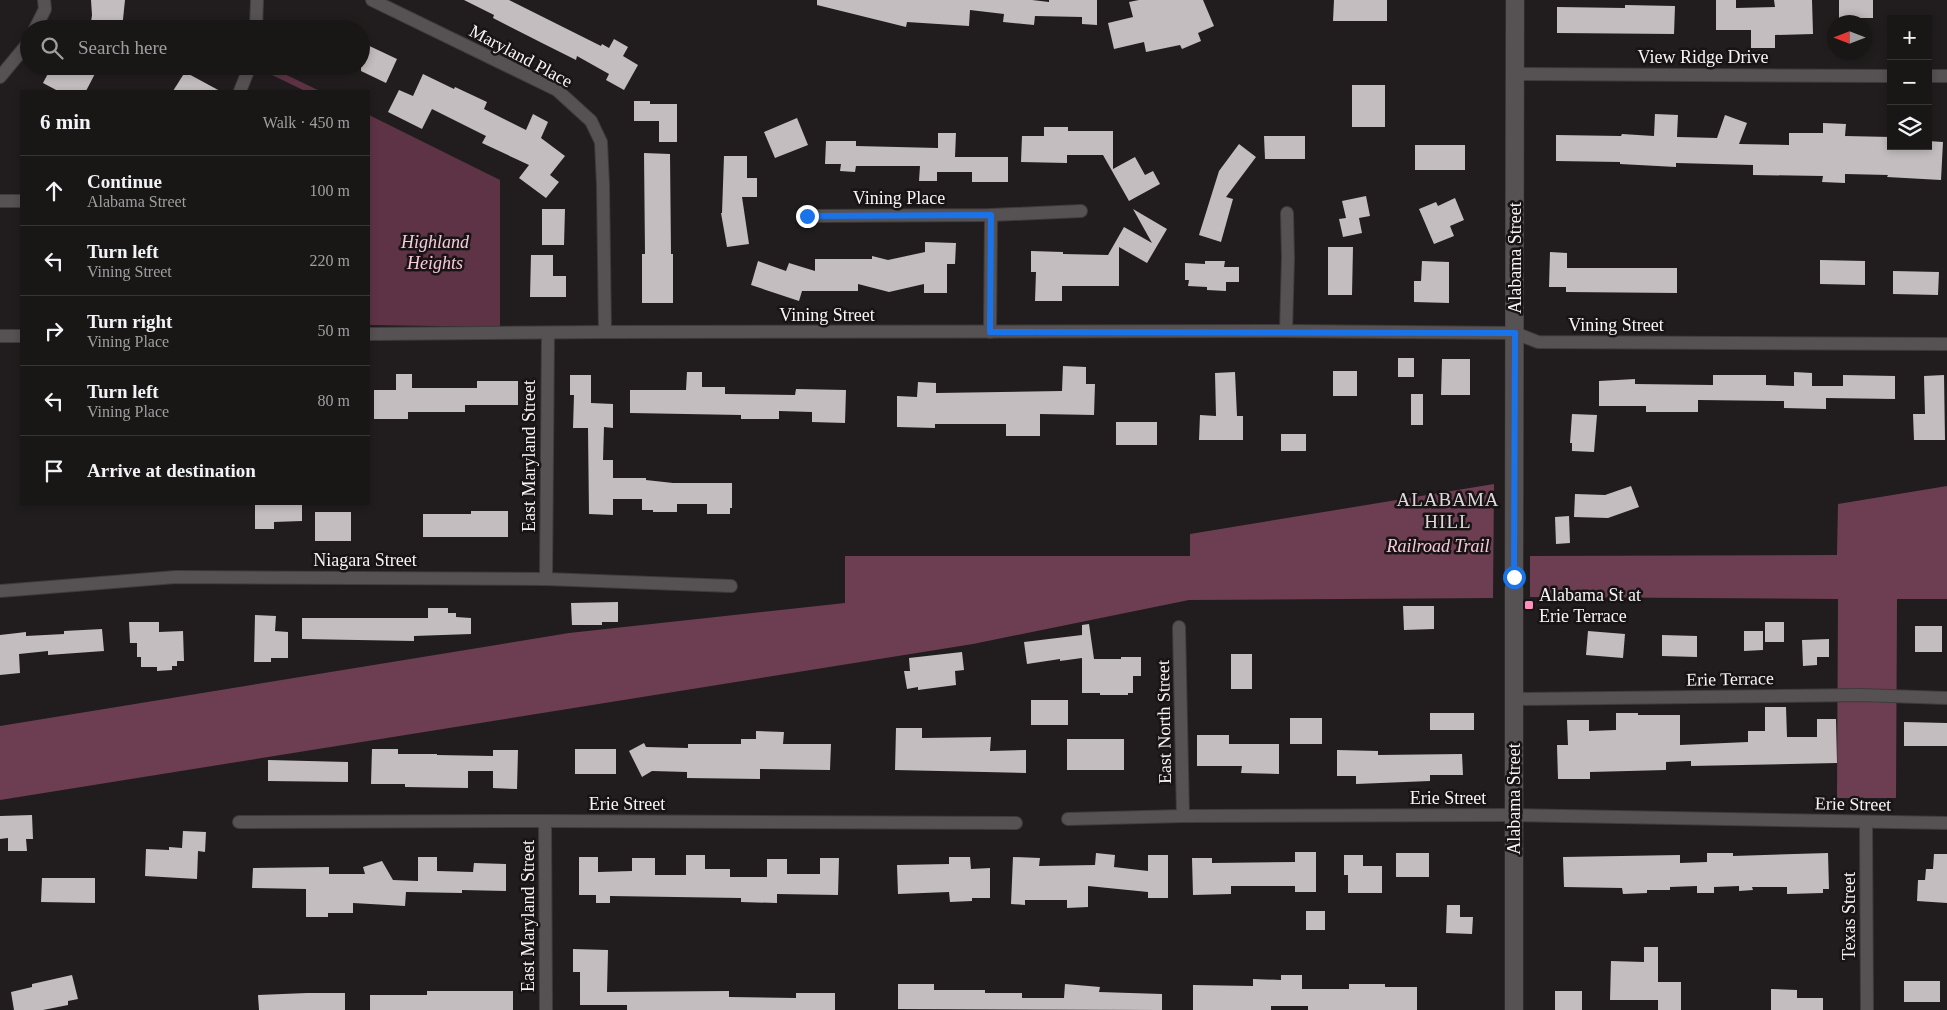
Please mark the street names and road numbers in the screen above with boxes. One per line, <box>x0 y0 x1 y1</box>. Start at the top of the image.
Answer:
street label: Maryland Place <box>466 21 576 91</box>
street label: View Ridge Drive <box>1638 47 1768 67</box>
street label: Vining Place <box>853 188 945 208</box>
street label: Alabama Street <box>1505 202 1525 314</box>
street label: Vining Street <box>779 305 875 325</box>
street label: Vining Street <box>1568 315 1664 335</box>
street label: East Maryland Street <box>519 380 539 532</box>
street label: Niagara Street <box>313 550 417 570</box>
street label: East North Street <box>1153 660 1175 784</box>
street label: Erie Terrace <box>1686 668 1774 690</box>
street label: Alabama Street <box>1504 743 1524 855</box>
street label: Erie Street <box>1410 788 1486 808</box>
street label: Erie Street <box>1815 793 1891 815</box>
street label: Erie Street <box>589 794 665 814</box>
street label: East Maryland Street <box>518 840 538 992</box>
street label: Texas Street <box>1839 872 1859 960</box>

